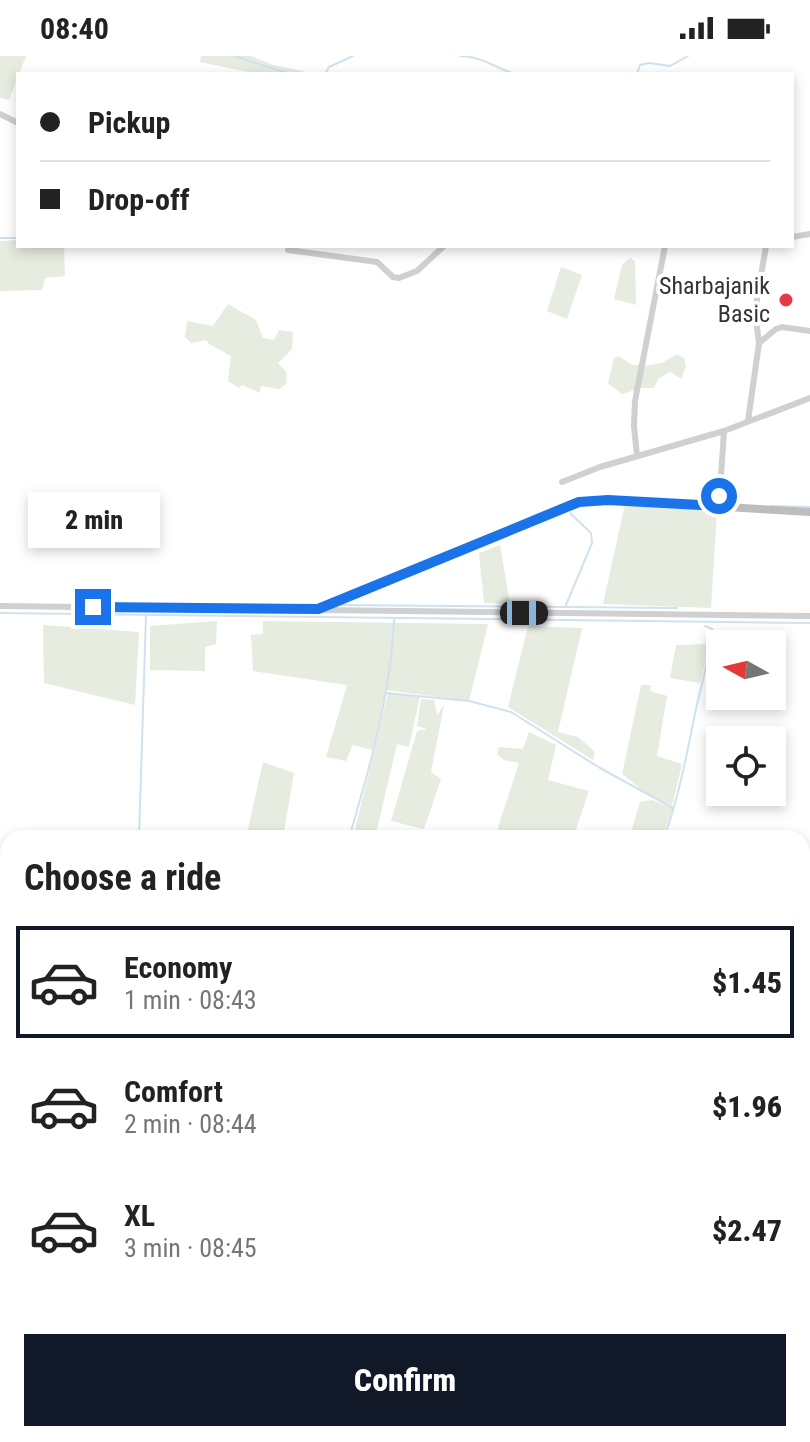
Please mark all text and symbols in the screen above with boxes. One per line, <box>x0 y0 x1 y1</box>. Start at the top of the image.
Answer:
text: 08:40 <box>40 11 109 46</box>
text: Pickup <box>88 105 170 140</box>
text: Drop-off <box>88 182 190 217</box>
place label: Sharbajanik Basic <box>659 272 770 328</box>
marker: Sharbajanik Basic <box>777 291 795 309</box>
route start <box>701 478 737 514</box>
callout: 2 min <box>27 491 159 547</box>
text: 2 min <box>65 505 123 535</box>
route end <box>75 589 111 625</box>
car <box>500 601 548 625</box>
north arrow <box>706 630 786 710</box>
map controls <box>706 630 786 806</box>
button: locate <box>706 726 786 806</box>
text: Choose a ride <box>24 857 221 899</box>
icon: car <box>28 946 100 1018</box>
text: Economy <box>124 950 232 985</box>
text: $1.45 <box>712 965 782 1000</box>
text: 1 min · 08:43 <box>124 985 257 1015</box>
icon: car <box>28 1070 100 1142</box>
text: Comfort <box>124 1074 223 1109</box>
text: $1.96 <box>712 1089 782 1124</box>
text: 2 min · 08:44 <box>124 1109 257 1139</box>
icon: car <box>28 1194 100 1266</box>
text: XL <box>124 1198 155 1233</box>
text: $2.47 <box>712 1213 782 1248</box>
text: 3 min · 08:45 <box>124 1233 257 1263</box>
button: Confirm <box>24 1334 786 1426</box>

